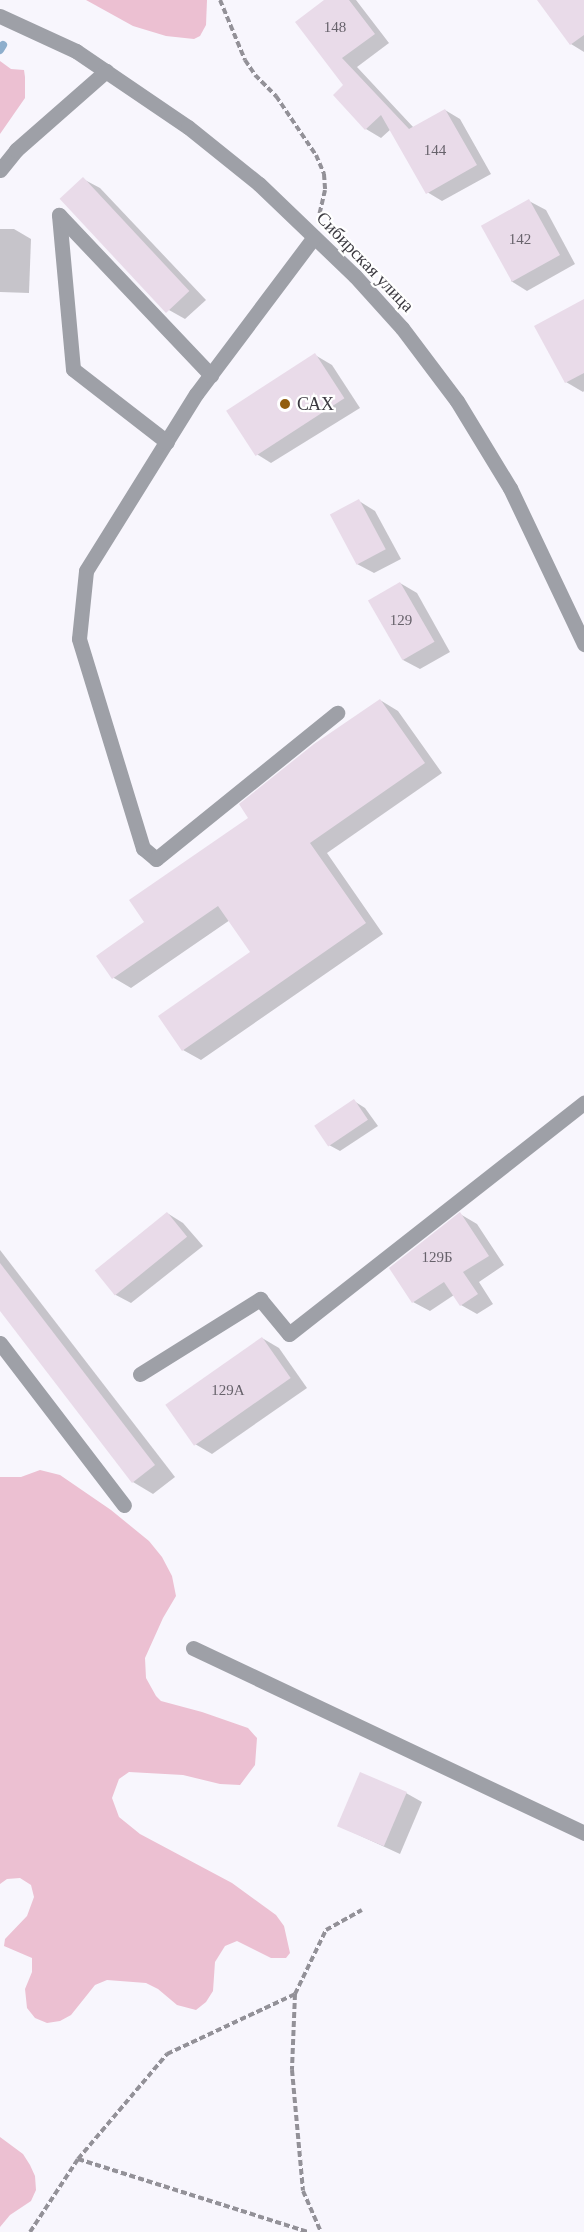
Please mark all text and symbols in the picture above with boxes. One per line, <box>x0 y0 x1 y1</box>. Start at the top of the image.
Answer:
house number: 148 <box>324 19 346 37</box>
house number: 144 <box>424 142 446 160</box>
street label: Сибирская улица <box>312 207 418 317</box>
house number: 142 <box>509 231 531 249</box>
place label: САХ <box>297 393 334 415</box>
marker: САХ <box>278 397 292 411</box>
house number: 129 <box>390 612 412 630</box>
house number: 129Б <box>421 1249 453 1267</box>
house number: 129А <box>211 1382 245 1400</box>

